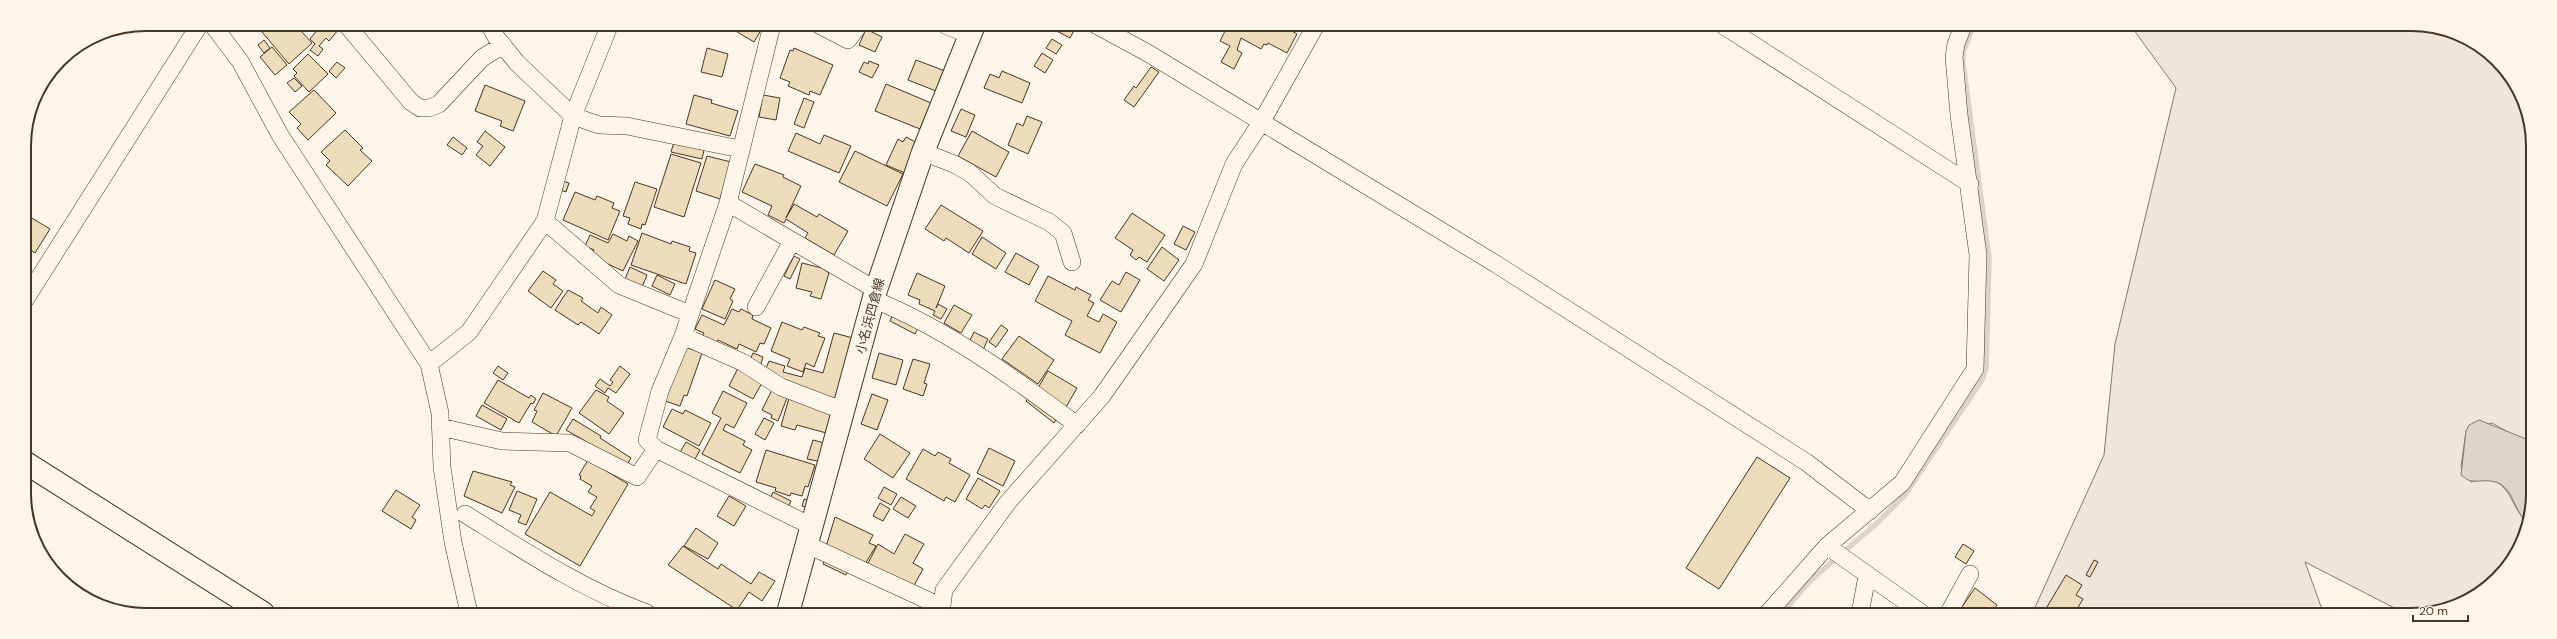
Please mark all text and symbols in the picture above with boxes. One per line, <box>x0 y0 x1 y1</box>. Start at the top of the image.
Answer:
street label: 小名浜四倉線 <box>852 276 888 356</box>
scale bar <box>2413 597 2468 623</box>
text: 20 m <box>2419 603 2448 619</box>

